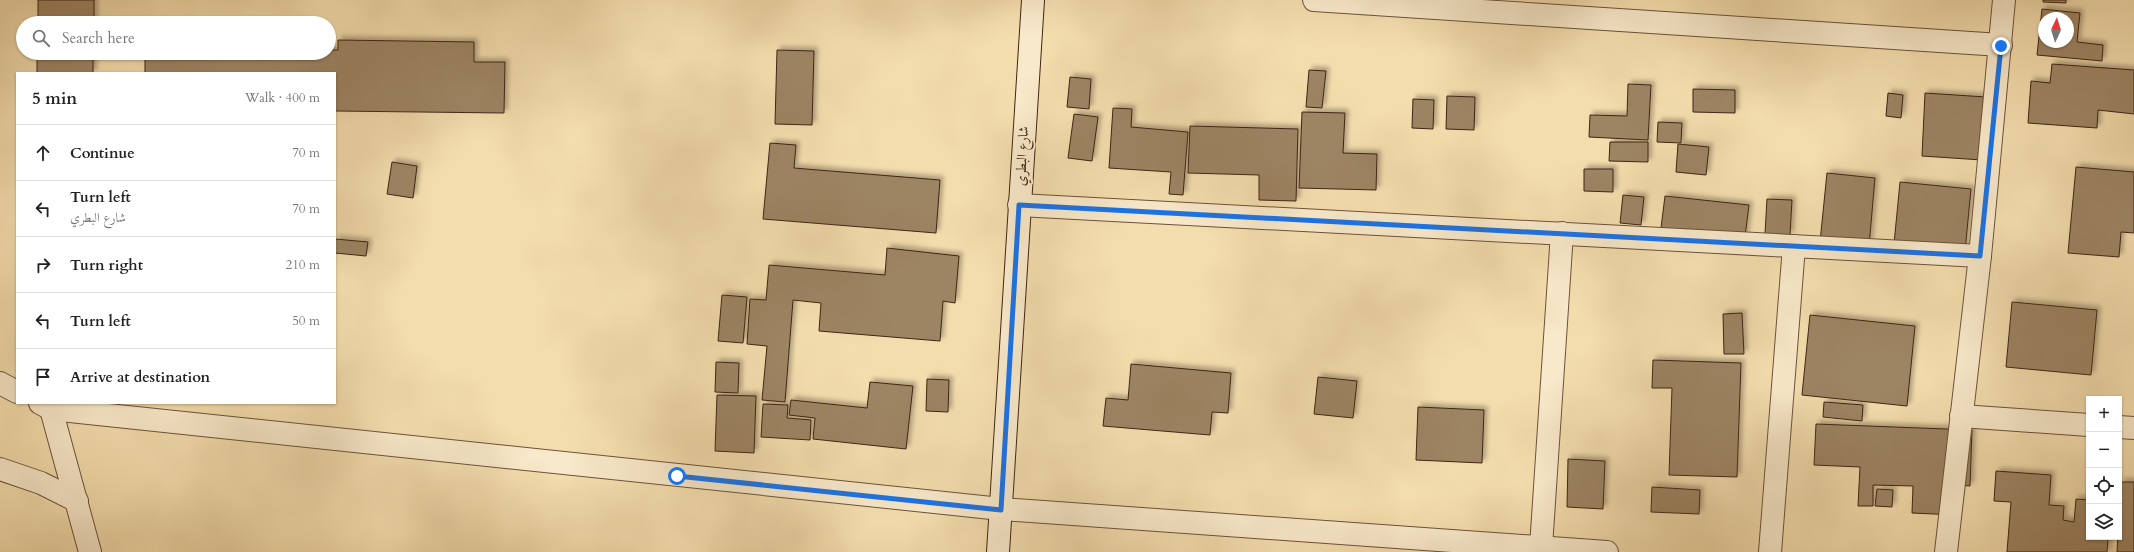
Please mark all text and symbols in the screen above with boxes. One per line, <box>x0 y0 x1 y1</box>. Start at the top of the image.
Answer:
north arrow <box>2038 12 2074 48</box>
search box <box>16 16 336 60</box>
icon: search <box>30 27 52 49</box>
text: Search here <box>62 28 135 48</box>
route end <box>1992 37 2010 55</box>
text: 5 min <box>32 87 77 110</box>
text: Walk · 400 m <box>245 89 320 107</box>
street label: شارع البطري <box>1011 125 1035 187</box>
icon: ahead <box>32 142 54 164</box>
text: Continue <box>70 143 135 163</box>
text: 70 m <box>292 144 320 162</box>
text: Turn left <box>70 187 131 207</box>
icon: left <box>32 198 54 220</box>
text: 70 m <box>292 200 320 218</box>
text: شارع البطري <box>70 209 126 227</box>
icon: right <box>32 254 54 276</box>
text: Turn right <box>70 255 143 275</box>
text: 210 m <box>286 256 320 274</box>
icon: left <box>32 310 54 332</box>
text: Turn left <box>70 311 131 331</box>
text: 50 m <box>292 312 320 330</box>
icon: arrive <box>32 366 54 388</box>
text: Arrive at destination <box>70 367 210 387</box>
map controls <box>2086 396 2122 540</box>
button: + <box>2086 396 2122 432</box>
button: − <box>2086 432 2122 468</box>
route start <box>668 467 686 485</box>
button: locate <box>2086 468 2122 504</box>
button: layers <box>2086 504 2122 540</box>

